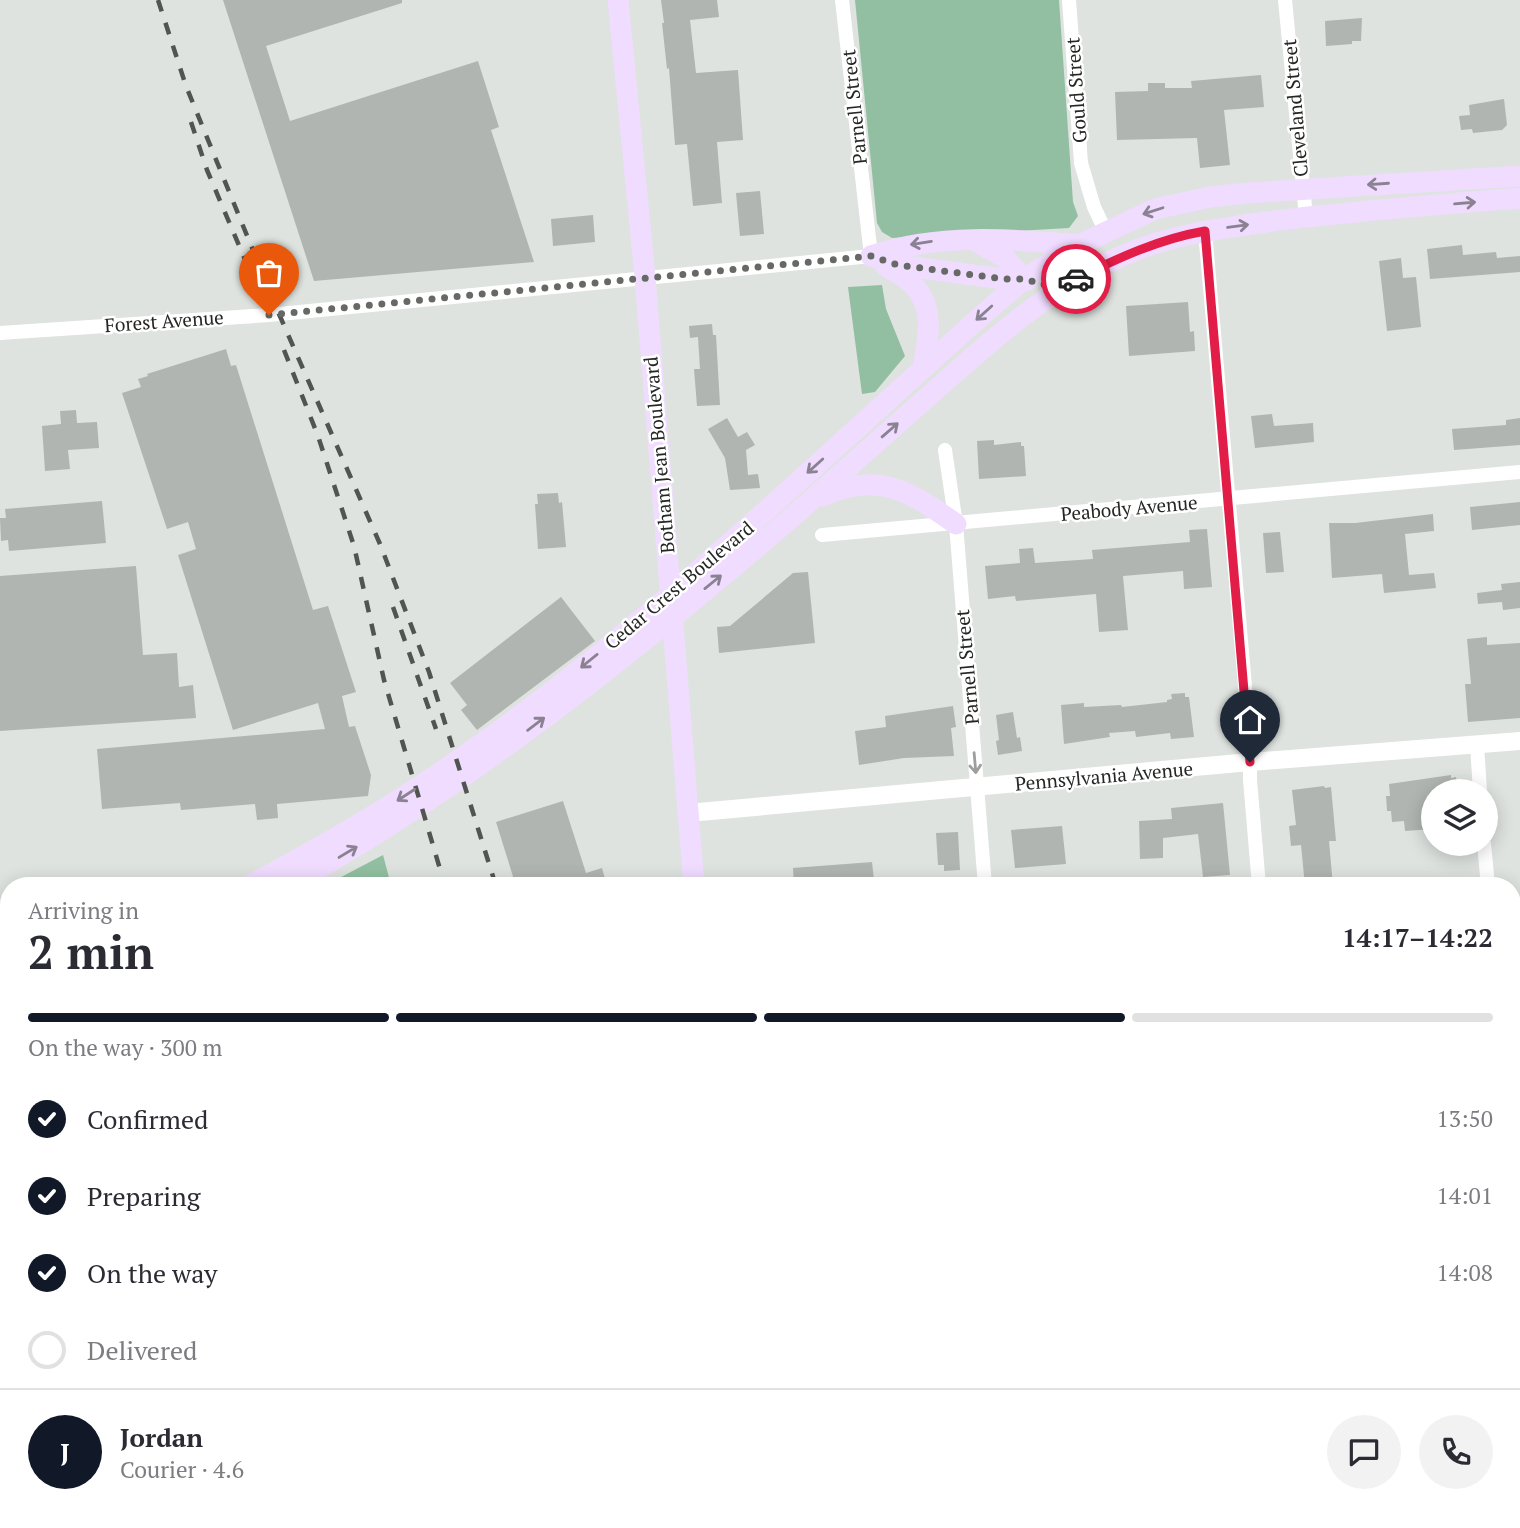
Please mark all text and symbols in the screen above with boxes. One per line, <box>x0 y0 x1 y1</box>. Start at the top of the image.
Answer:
street label: Gould Street <box>1059 36 1092 144</box>
street label: Cleveland Street <box>1276 38 1313 178</box>
street label: Parnell Street <box>835 48 872 166</box>
one-way arrow <box>1368 178 1390 191</box>
one-way arrow <box>1453 196 1475 209</box>
one-way arrow <box>1143 205 1165 218</box>
one-way arrow <box>1227 219 1249 232</box>
one-way arrow <box>911 237 933 250</box>
pin <box>239 243 299 315</box>
courier <box>1041 244 1111 314</box>
icon: bag <box>250 254 288 292</box>
icon: car <box>1057 260 1095 298</box>
street label: Forest Avenue <box>104 304 224 337</box>
one-way arrow <box>975 305 993 321</box>
street label: Botham Jean Boulevard <box>637 355 680 554</box>
one-way arrow <box>881 422 899 438</box>
one-way arrow <box>807 457 824 474</box>
street label: Peabody Avenue <box>1059 489 1198 526</box>
street label: Cedar Crest Boulevard <box>599 514 759 654</box>
one-way arrow <box>704 574 722 590</box>
street label: Parnell Street <box>949 608 984 726</box>
one-way arrow <box>581 653 599 668</box>
pin <box>1220 690 1280 762</box>
icon: home <box>1231 701 1269 739</box>
one-way arrow <box>526 717 544 732</box>
one-way arrow <box>969 751 982 773</box>
street label: Pennsylvania Avenue <box>1014 755 1194 796</box>
map controls <box>1421 779 1498 856</box>
button: layers <box>1421 779 1498 856</box>
one-way arrow <box>397 788 416 802</box>
one-way arrow <box>337 844 357 858</box>
text: Arriving in <box>28 895 139 926</box>
text: 14:17–14:22 <box>1342 920 1493 954</box>
text: 2 min <box>28 921 154 982</box>
text: On the way · 300 m <box>28 1032 222 1063</box>
icon: check <box>28 1100 66 1138</box>
text: Confirmed <box>87 1102 208 1136</box>
text: 13:50 <box>1436 1103 1493 1134</box>
icon: check <box>28 1177 66 1215</box>
text: Preparing <box>87 1179 200 1213</box>
text: 14:01 <box>1436 1180 1493 1211</box>
icon: check <box>28 1254 66 1292</box>
text: On the way <box>87 1256 218 1290</box>
text: 14:08 <box>1436 1257 1493 1288</box>
text: Delivered <box>87 1333 197 1367</box>
button: chat <box>1327 1415 1401 1489</box>
button: phone <box>1419 1415 1493 1489</box>
text: Jordan <box>120 1420 203 1454</box>
text: J <box>60 1435 70 1469</box>
text: Courier · 4.6 <box>120 1454 244 1485</box>

